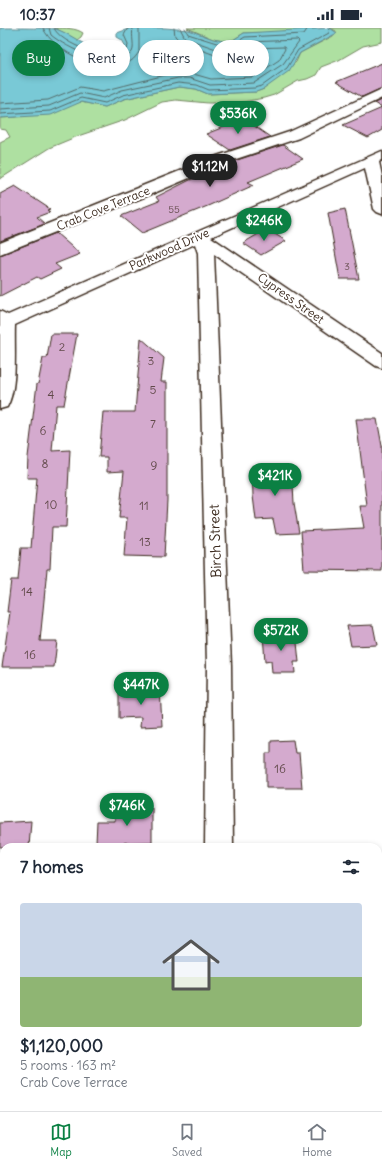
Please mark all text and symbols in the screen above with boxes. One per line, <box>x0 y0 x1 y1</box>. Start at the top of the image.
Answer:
text: 10:37 <box>20 5 55 24</box>
chip: Buy <box>12 40 65 76</box>
chip: Rent <box>73 40 130 76</box>
chip: Filters <box>138 40 204 76</box>
chip: New <box>212 40 269 76</box>
pin: $536K <box>210 101 266 135</box>
text: $536K <box>219 105 257 122</box>
pin: $1.12M <box>177 154 243 188</box>
text: $1.12M <box>191 158 229 175</box>
street label: Crab Cove Terrace <box>54 182 152 234</box>
house number: 55 <box>168 203 180 216</box>
pin: $246K <box>236 208 292 242</box>
text: $246K <box>245 212 283 229</box>
street label: Parkwood Drive <box>127 225 211 273</box>
house number: 3 <box>344 260 350 273</box>
street label: Cypress Street <box>255 269 327 327</box>
house number: 2 <box>59 339 66 354</box>
house number: 3 <box>148 353 155 368</box>
house number: 5 <box>150 382 157 397</box>
house number: 4 <box>48 387 55 402</box>
house number: 7 <box>150 416 156 431</box>
house number: 6 <box>40 423 47 438</box>
house number: 8 <box>42 456 49 471</box>
house number: 9 <box>151 458 158 473</box>
pin: $421K <box>247 463 303 497</box>
text: $421K <box>257 467 293 484</box>
house number: 10 <box>45 497 57 512</box>
house number: 11 <box>139 498 149 513</box>
street label: Birch Street <box>205 504 225 578</box>
house number: 13 <box>139 534 151 549</box>
house number: 14 <box>21 584 33 599</box>
pin: $572K <box>253 618 309 652</box>
text: $572K <box>263 622 299 639</box>
house number: 16 <box>24 647 36 662</box>
pin: $447K <box>113 672 169 706</box>
text: $447K <box>123 676 159 693</box>
house number: 16 <box>274 761 286 776</box>
pin: $746K <box>99 793 155 827</box>
text: $746K <box>109 797 145 814</box>
text: 7 homes <box>20 856 84 878</box>
icon: filters <box>340 856 362 878</box>
icon: home <box>155 929 227 1001</box>
text: $1,120,000 <box>20 1035 103 1057</box>
text: 5 rooms · 163 m² <box>20 1057 116 1074</box>
text: Crab Cove Terrace <box>20 1074 128 1091</box>
tab: Map <box>50 1121 72 1159</box>
tab: Saved <box>172 1121 202 1159</box>
tab: Home <box>302 1121 332 1159</box>

